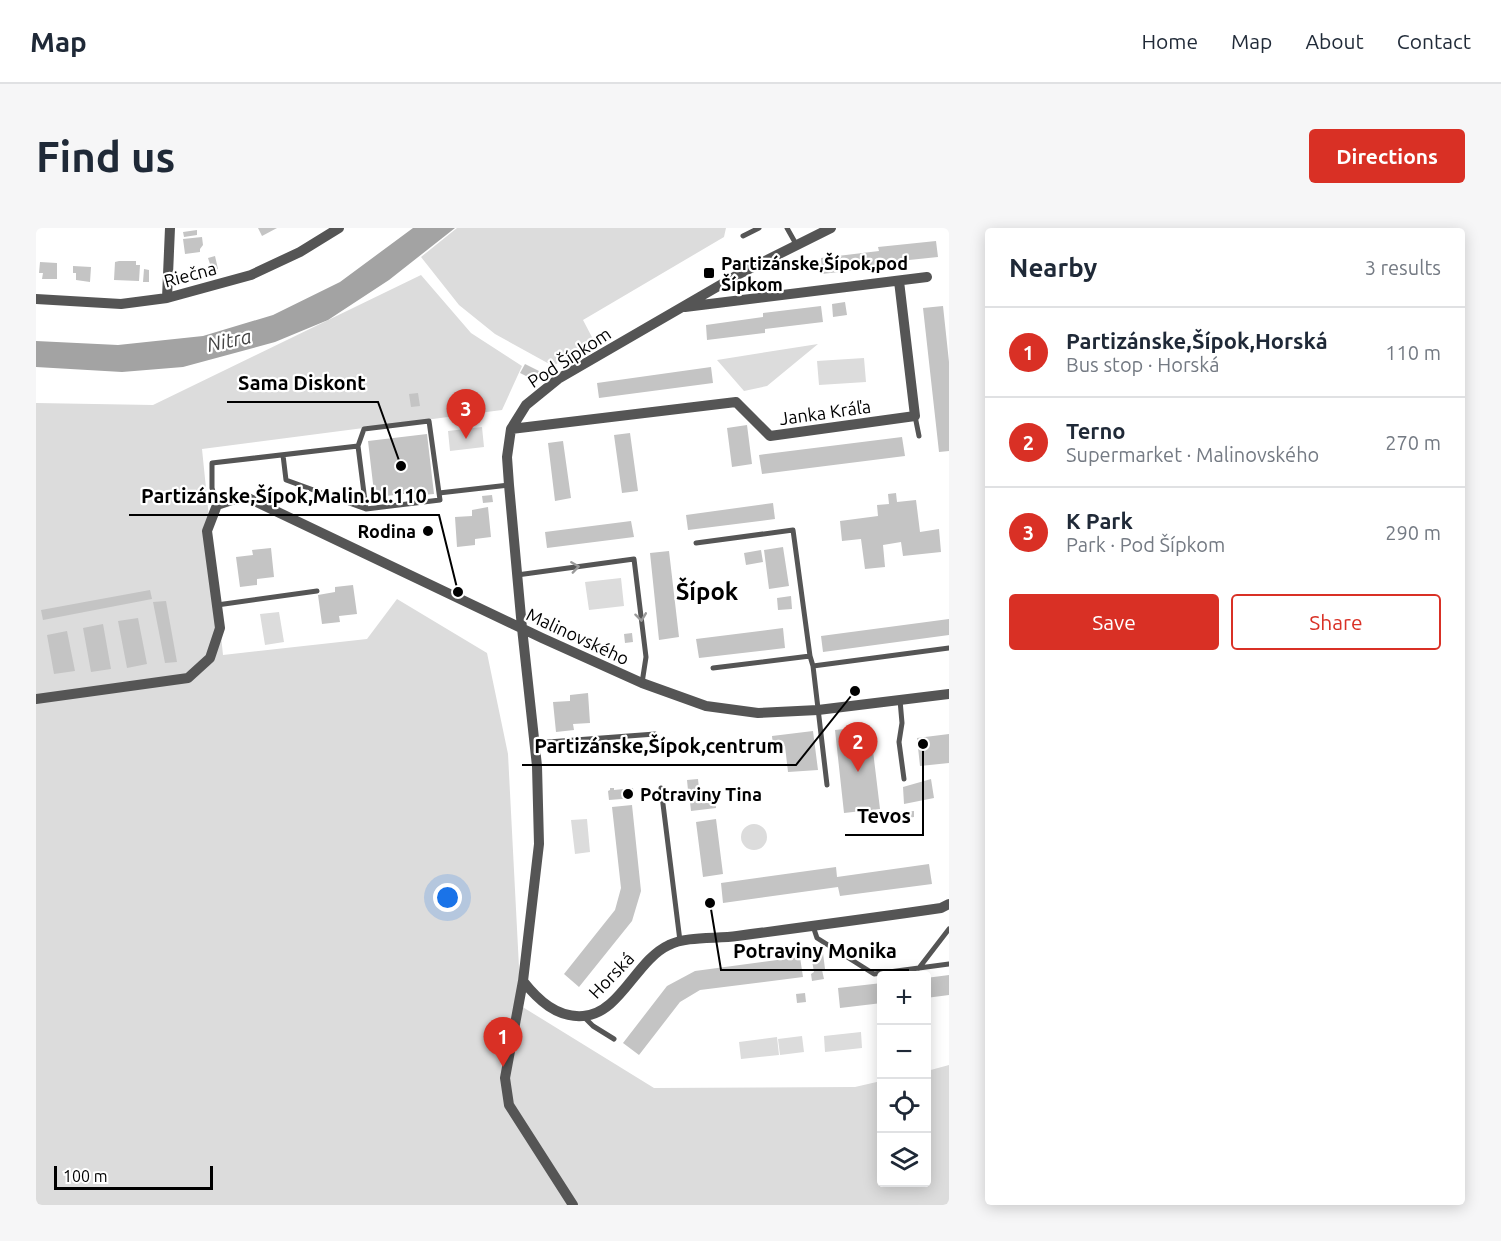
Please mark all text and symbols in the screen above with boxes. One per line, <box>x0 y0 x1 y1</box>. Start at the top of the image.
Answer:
text: Map <box>30 26 87 57</box>
text: Home <box>1141 29 1198 53</box>
text: Map <box>1231 29 1272 53</box>
text: About <box>1305 29 1364 53</box>
text: Contact <box>1397 29 1471 53</box>
button: Directions <box>1309 129 1465 183</box>
text: Find us <box>36 133 175 180</box>
place label: Partizánske,Šípok,pod Šípkom <box>721 252 908 294</box>
text: Nearby <box>1009 253 1097 282</box>
text: 3 results <box>1365 256 1441 279</box>
street label: Riečna <box>162 257 218 291</box>
marker: Partizánske,Šípok,pod Šípkom <box>702 266 716 280</box>
street label: Pod Šípkom <box>523 322 614 391</box>
water label: Nitra <box>205 324 254 356</box>
text: Partizánske,Šípok,Horská <box>1066 328 1328 353</box>
text: 1 <box>1023 341 1034 364</box>
text: 110 m <box>1385 341 1441 364</box>
text: Bus stop · Horská <box>1066 353 1220 376</box>
callout: Sama Diskont <box>227 364 378 402</box>
text: Sama Diskont <box>238 371 366 394</box>
pin: 3 <box>446 390 486 439</box>
street label: Janka Kráľa <box>778 396 872 428</box>
text: Terno <box>1066 418 1126 443</box>
text: 2 <box>1023 431 1034 454</box>
text: 270 m <box>1385 431 1441 454</box>
text: Supermarket · Malinovského <box>1066 443 1319 466</box>
callout: Partizánske,Šípok,Malin.bl.110 <box>129 477 439 515</box>
text: Partizánske,Šípok,Malin.bl.110 <box>141 484 427 507</box>
text: K Park <box>1066 508 1133 533</box>
place label: Rodina <box>358 521 416 541</box>
text: 3 <box>1023 521 1034 544</box>
text: 290 m <box>1385 521 1441 544</box>
marker: Rodina <box>421 524 435 538</box>
text: Park · Pod Šípkom <box>1066 533 1225 556</box>
one-way arrow <box>571 561 580 574</box>
district label: Šípok <box>676 577 739 605</box>
button: Save <box>1009 594 1219 650</box>
button: Share <box>1231 594 1441 650</box>
street label: Malinovského <box>524 604 632 668</box>
one-way arrow <box>634 613 647 622</box>
pin: 2 <box>838 722 878 772</box>
callout: Partizánske,Šípok,centrum <box>522 727 796 765</box>
text: Partizánske,Šípok,centrum <box>534 734 784 757</box>
place label: Potraviny Tina <box>640 784 762 804</box>
marker: Potraviny Tina <box>621 787 635 801</box>
callout: Tevos <box>845 797 923 835</box>
text: Tevos <box>857 804 911 827</box>
your location <box>433 883 462 912</box>
callout: Potraviny Monika <box>721 932 909 970</box>
text: Potraviny Monika <box>733 939 897 962</box>
street label: Horská <box>584 948 638 1002</box>
map controls <box>877 971 931 1187</box>
button: + <box>877 971 931 1025</box>
pin: 1 <box>484 1018 522 1067</box>
button: − <box>877 1025 931 1079</box>
button: locate <box>877 1079 931 1133</box>
button: layers <box>877 1133 931 1187</box>
scale bar <box>54 1163 213 1190</box>
text: 100 m <box>63 1167 108 1185</box>

